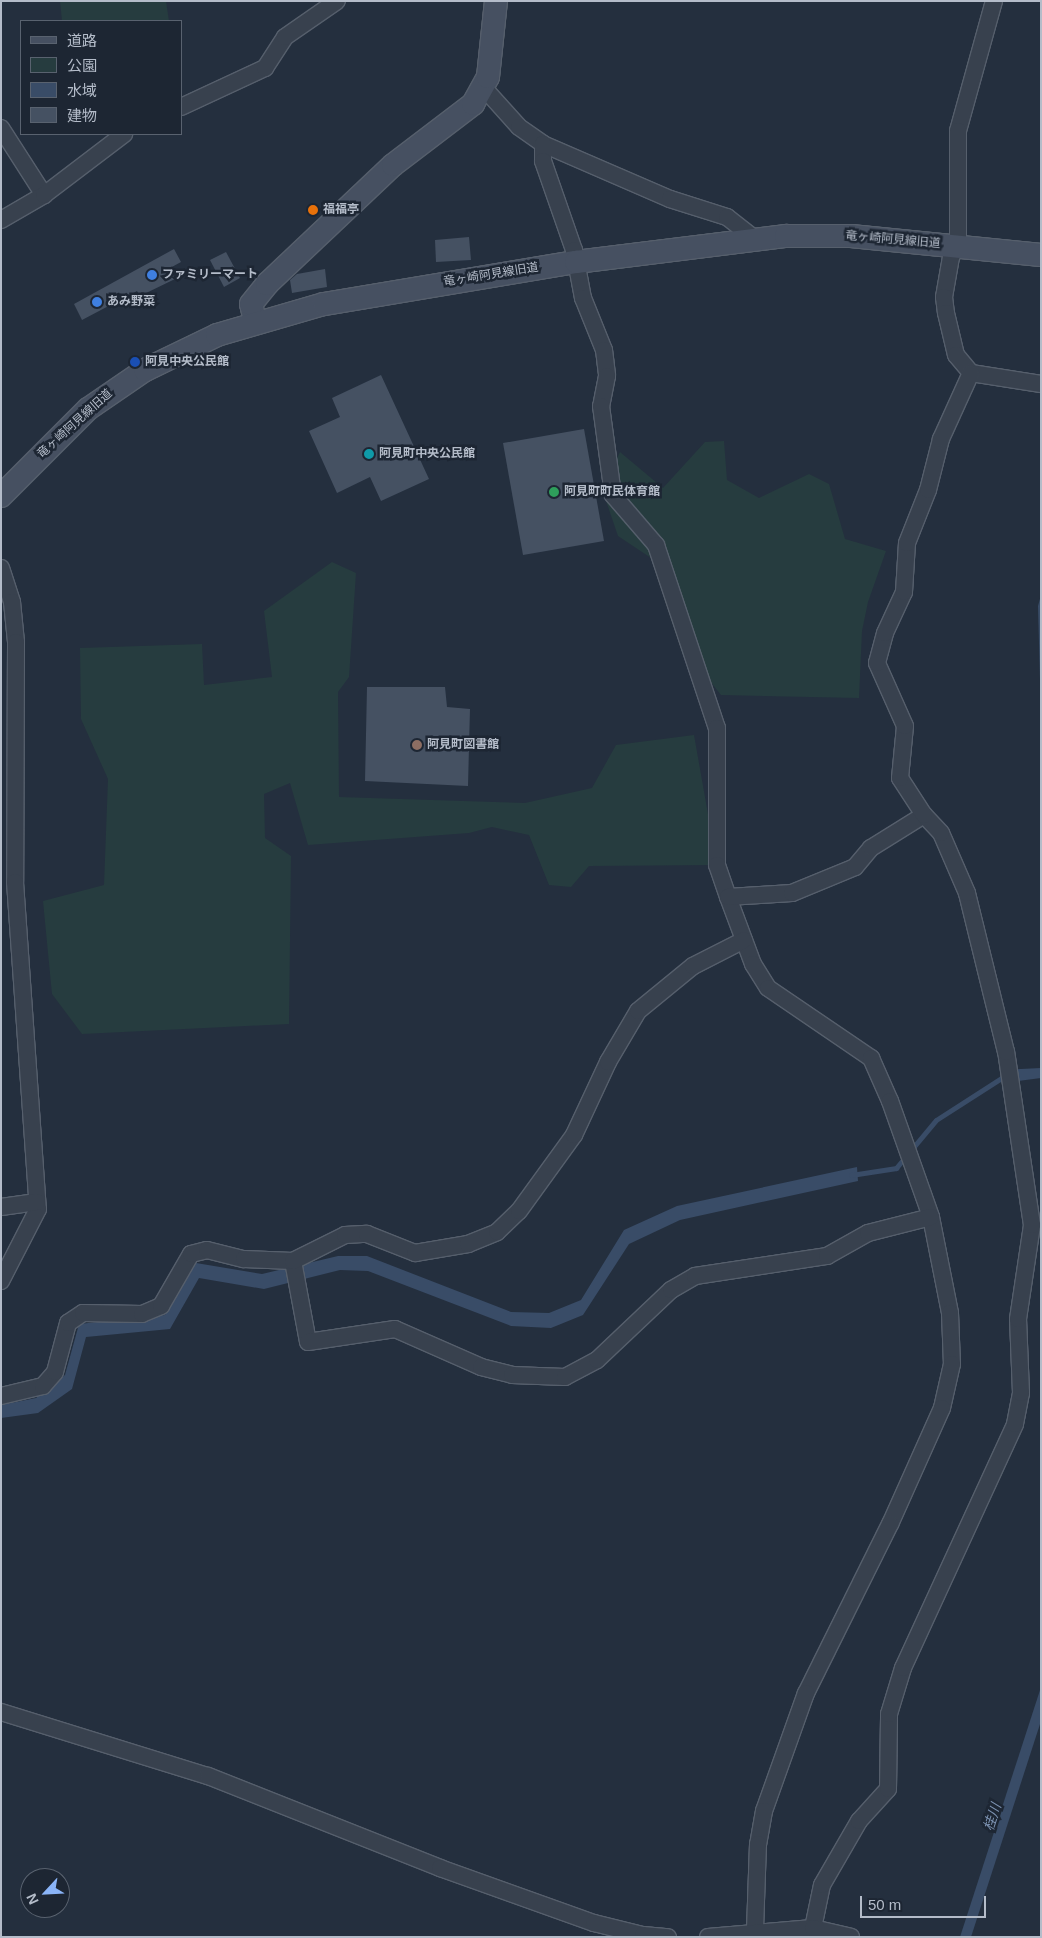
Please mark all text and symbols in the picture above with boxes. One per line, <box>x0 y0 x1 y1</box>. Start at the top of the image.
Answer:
legend <box>20 20 182 135</box>
text: 道路 <box>67 32 97 49</box>
text: 公園 <box>67 57 97 74</box>
text: 水域 <box>67 82 97 99</box>
text: 建物 <box>67 107 97 124</box>
place label: 福福亭 <box>323 203 359 217</box>
marker: 福福亭 <box>307 204 319 216</box>
street label: 竜ヶ崎阿見線旧道 <box>845 229 941 251</box>
street label: 竜ヶ崎阿見線旧道 <box>442 260 540 290</box>
place label: ファミリーマート <box>162 268 258 282</box>
marker: ファミリーマート <box>146 269 158 281</box>
place label: あみ野菜 <box>107 295 155 309</box>
marker: あみ野菜 <box>91 296 103 308</box>
place label: 阿見中央公民館 <box>145 355 229 369</box>
marker: 阿見中央公民館 <box>129 356 141 368</box>
street label: 竜ヶ崎阿見線旧道 <box>35 387 115 461</box>
place label: 阿見町中央公民館 <box>379 447 475 461</box>
marker: 阿見町中央公民館 <box>363 448 375 460</box>
place label: 阿見町町民体育館 <box>564 485 660 499</box>
marker: 阿見町町民体育館 <box>548 486 560 498</box>
place label: 阿見町図書館 <box>427 738 499 752</box>
marker: 阿見町図書館 <box>411 739 423 751</box>
water label: 桂川 <box>980 1801 1004 1833</box>
north arrow <box>20 1868 70 1918</box>
scale bar <box>862 1886 988 1918</box>
text: N <box>23 1891 42 1907</box>
text: 50 m <box>868 1896 901 1913</box>

